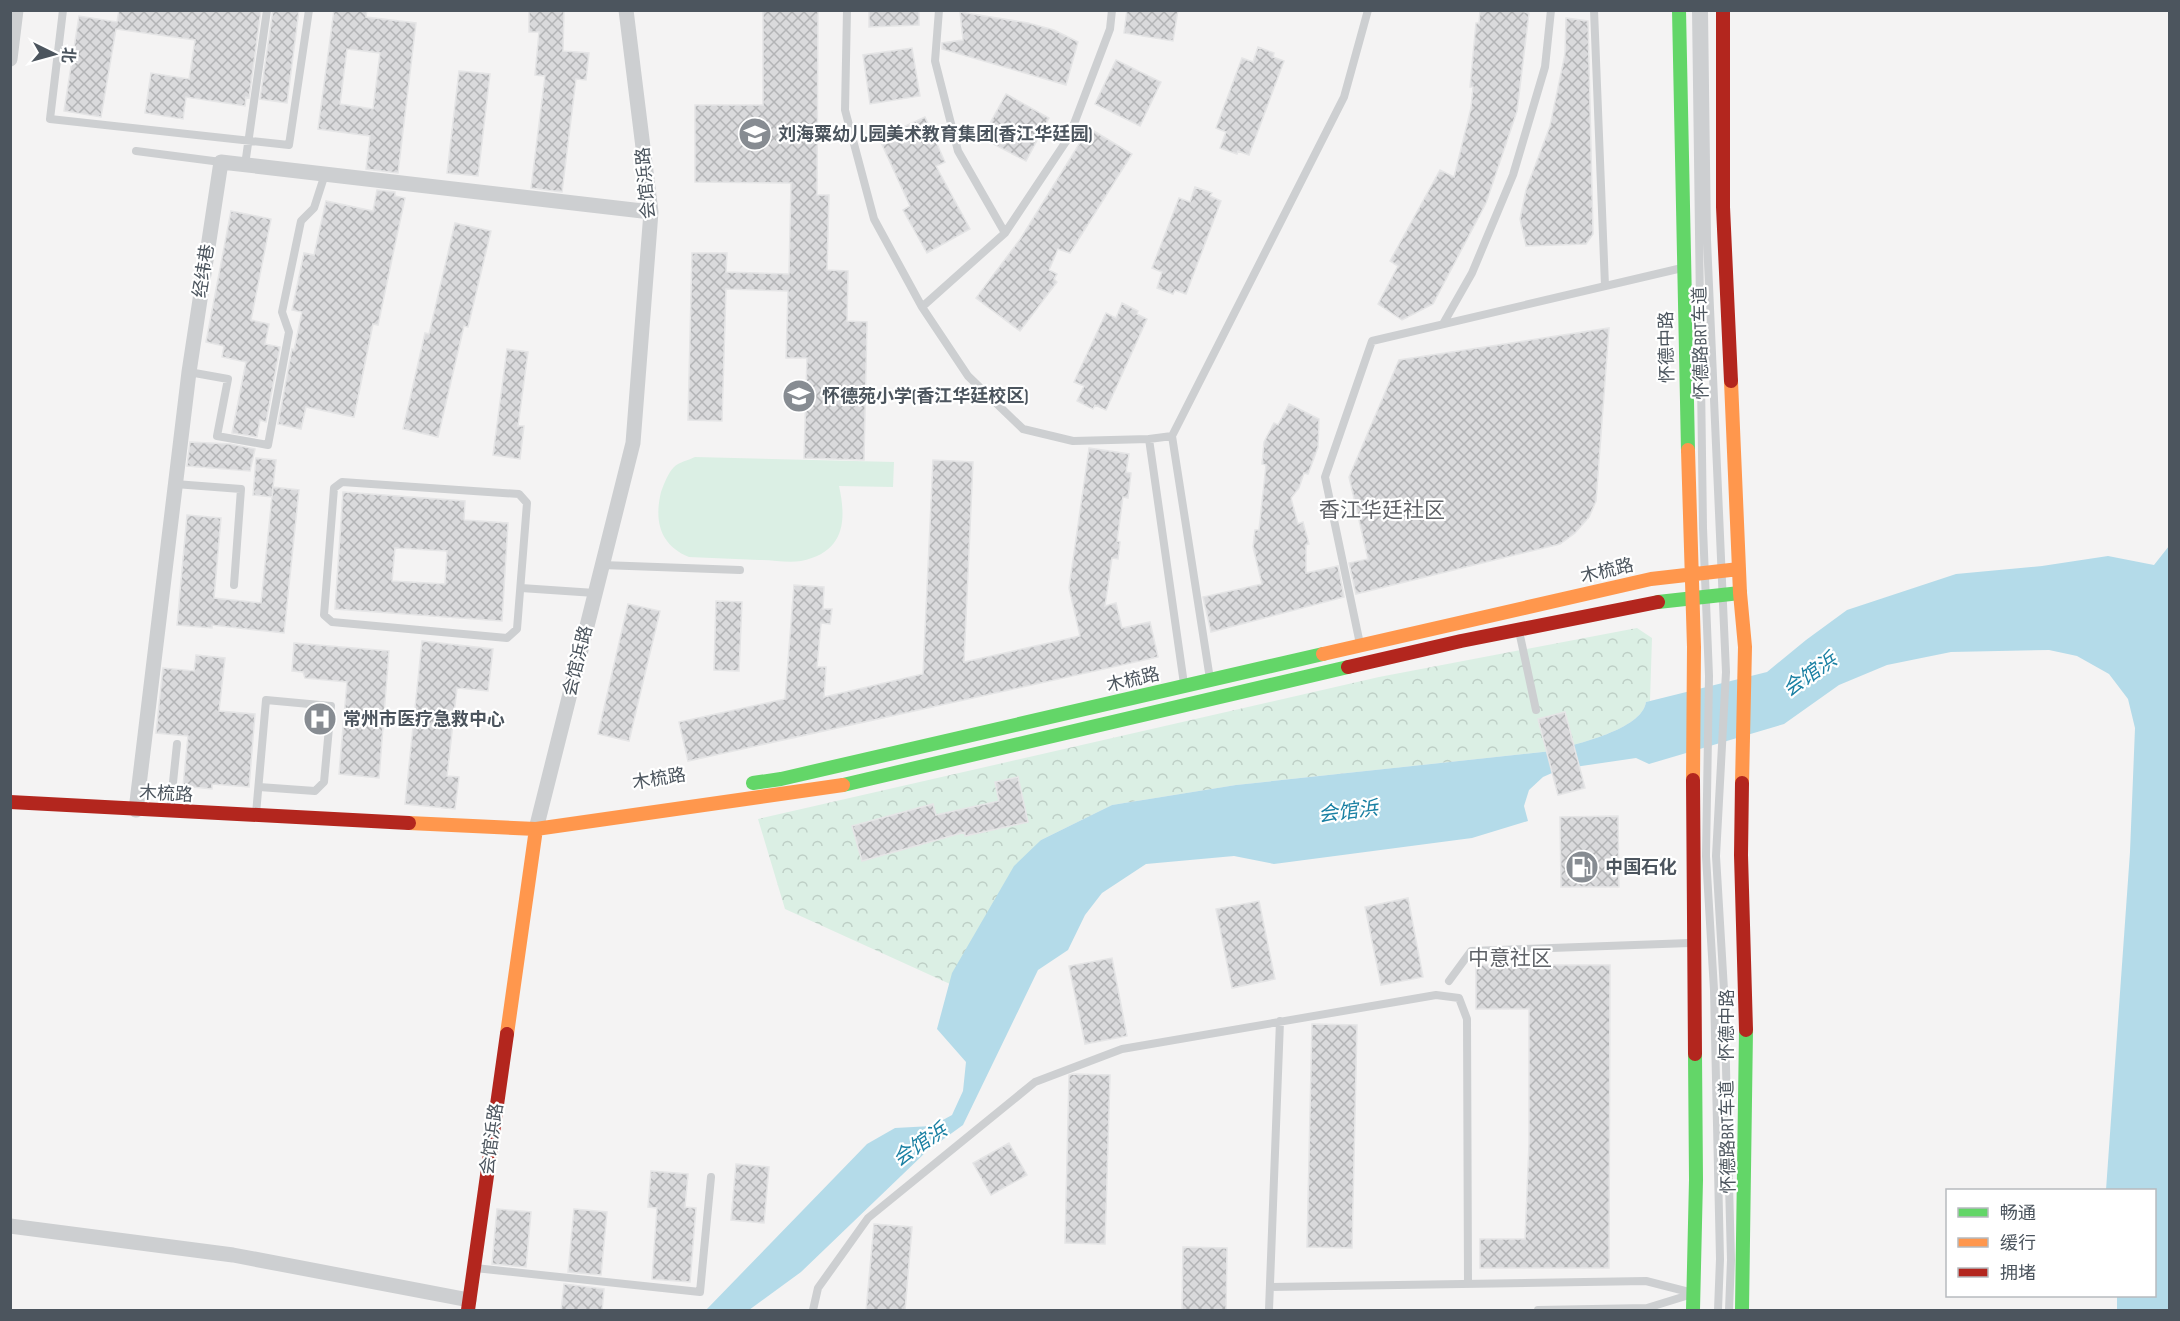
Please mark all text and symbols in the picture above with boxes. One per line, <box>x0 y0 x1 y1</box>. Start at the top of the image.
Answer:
north arrow <box>24 24 84 84</box>
text: 北 <box>57 46 78 64</box>
school or university icon: 刘海粟幼儿园美术教育集团(香江华廷园) <box>737 116 773 152</box>
place label: 刘海粟幼儿园美术教育集团(香江华廷园) <box>778 124 1092 145</box>
street label: 会馆浜路 <box>632 146 660 220</box>
street label: 经纬巷 <box>189 243 219 299</box>
street label: 怀德路BRT车道 <box>1690 286 1712 400</box>
street label: 怀德中路 <box>1656 311 1678 383</box>
school or university icon: 怀德苑小学(香江华廷校区) <box>781 378 817 414</box>
place label: 怀德苑小学(香江华廷校区) <box>822 386 1028 407</box>
district label: 香江华廷社区 <box>1319 498 1445 523</box>
street label: 木梳路 <box>1578 555 1636 587</box>
street label: 会馆浜路 <box>559 624 597 698</box>
water label: 会馆浜 <box>1779 647 1843 702</box>
street label: 木梳路 <box>1104 664 1162 696</box>
hospital icon: 常州市医疗急救中心 <box>302 701 338 737</box>
place label: 常州市医疗急救中心 <box>343 709 505 730</box>
street label: 木梳路 <box>631 764 687 794</box>
street label: 木梳路 <box>138 782 194 806</box>
water label: 会馆浜 <box>1317 796 1381 828</box>
fuel station icon: 中国石化 <box>1564 849 1600 885</box>
place label: 中国石化 <box>1605 857 1677 878</box>
district label: 中意社区 <box>1468 946 1552 971</box>
street label: 怀德中路 <box>1717 989 1738 1061</box>
street label: 怀德路BRT车道 <box>1717 1080 1739 1194</box>
street label: 会馆浜路 <box>477 1102 507 1176</box>
water label: 会馆浜 <box>888 1117 953 1172</box>
legend <box>1946 1189 2156 1297</box>
text: 畅通 <box>2000 1203 2036 1224</box>
text: 缓行 <box>2000 1233 2036 1254</box>
text: 拥堵 <box>2000 1263 2036 1284</box>

